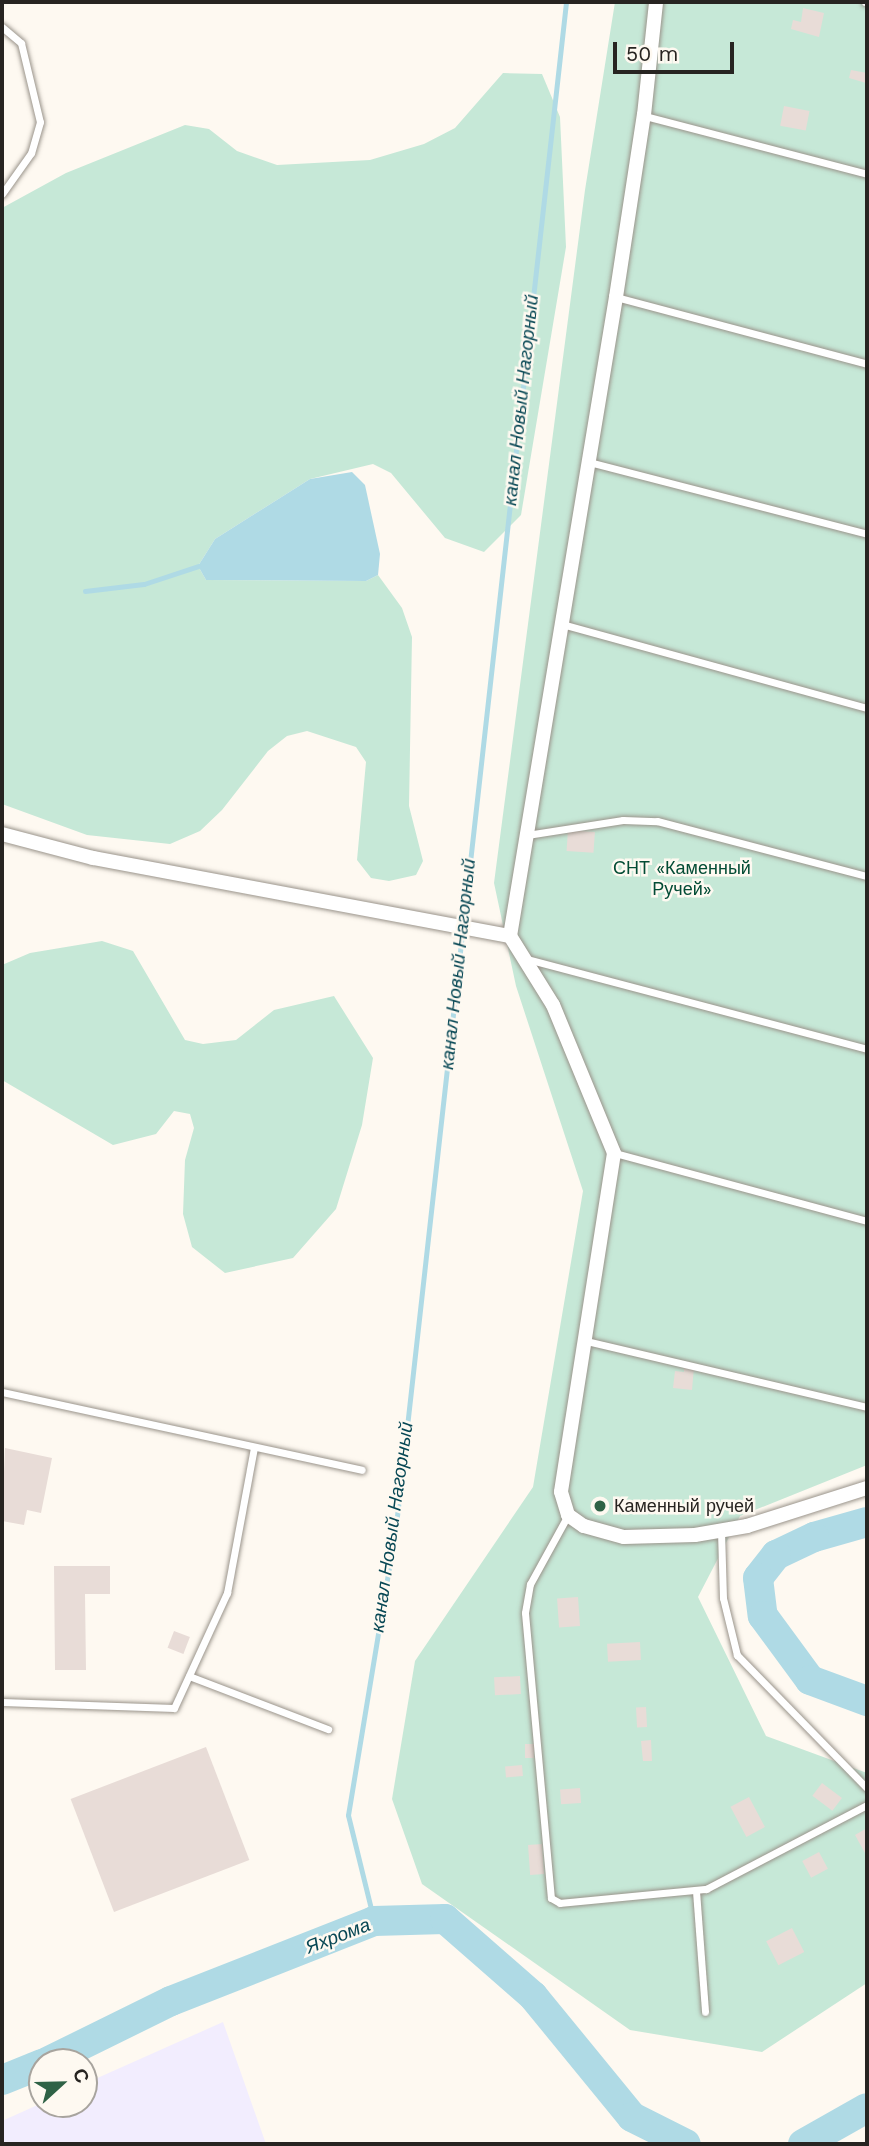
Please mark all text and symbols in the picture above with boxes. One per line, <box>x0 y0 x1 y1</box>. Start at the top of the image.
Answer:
scale bar <box>617 28 738 72</box>
text: 50 m <box>626 41 678 66</box>
water label: канал Новый Нагорный <box>499 293 543 507</box>
water label: канал Новый Нагорный <box>436 857 480 1071</box>
park label: СНТ «Каменный Ручей» <box>613 858 751 900</box>
water label: канал Новый Нагорный <box>366 1420 418 1634</box>
place label: Каменный ручей <box>614 1495 754 1517</box>
marker: Каменный ручей <box>592 1498 608 1514</box>
water label: Яхрома <box>303 1913 373 1959</box>
north arrow <box>28 2048 98 2118</box>
text: С <box>68 2065 94 2086</box>

